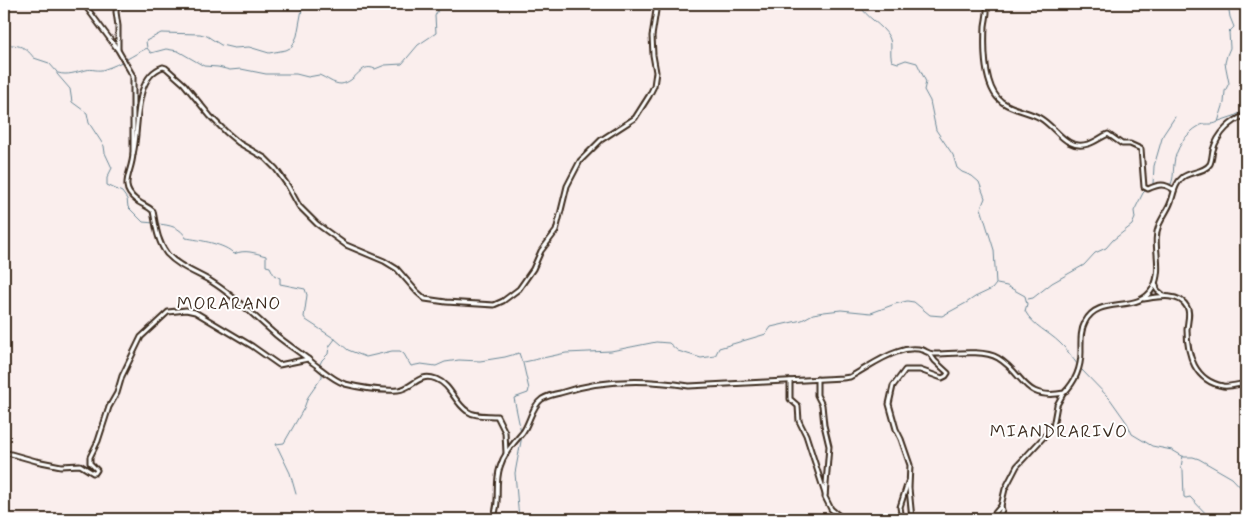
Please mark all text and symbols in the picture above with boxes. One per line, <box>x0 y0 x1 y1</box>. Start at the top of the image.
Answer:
district label: MORARANO <box>177 292 281 316</box>
district label: MIANDRARIVO <box>990 420 1128 444</box>

